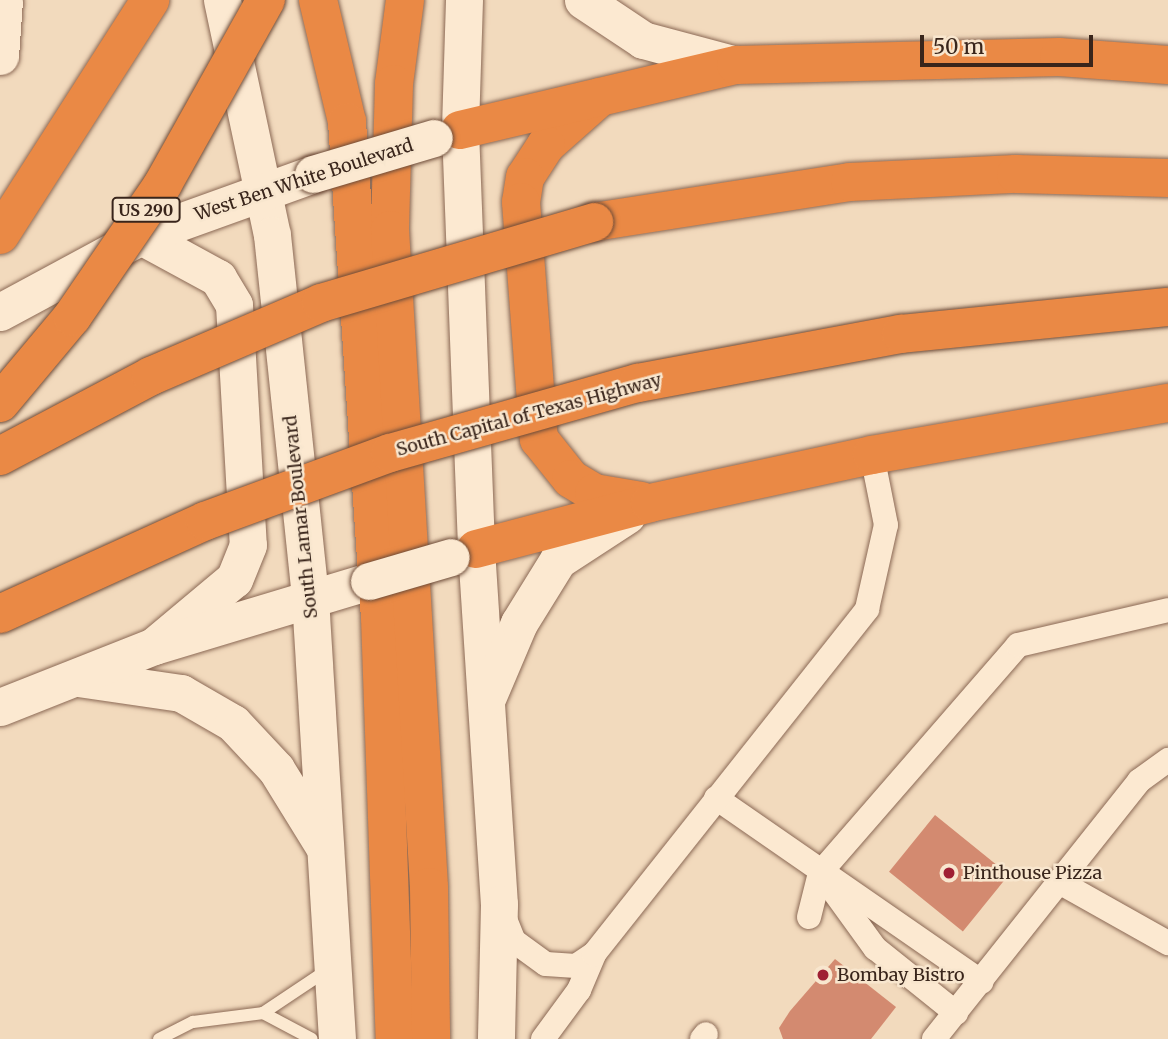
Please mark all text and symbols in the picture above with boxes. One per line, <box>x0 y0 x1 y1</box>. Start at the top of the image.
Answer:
scale bar <box>923 21 1096 65</box>
text: 50 m <box>933 33 984 60</box>
street label: West Ben White Boulevard <box>192 134 416 226</box>
road number: US 290 <box>111 198 181 222</box>
street label: South Capital of Texas Highway <box>394 369 664 461</box>
street label: South Lamar Boulevard <box>280 414 322 620</box>
place label: Pinthouse Pizza <box>963 862 1102 884</box>
marker: Pinthouse Pizza <box>941 865 957 881</box>
place label: Bombay Bistro <box>837 964 965 986</box>
marker: Bombay Bistro <box>815 967 831 983</box>

